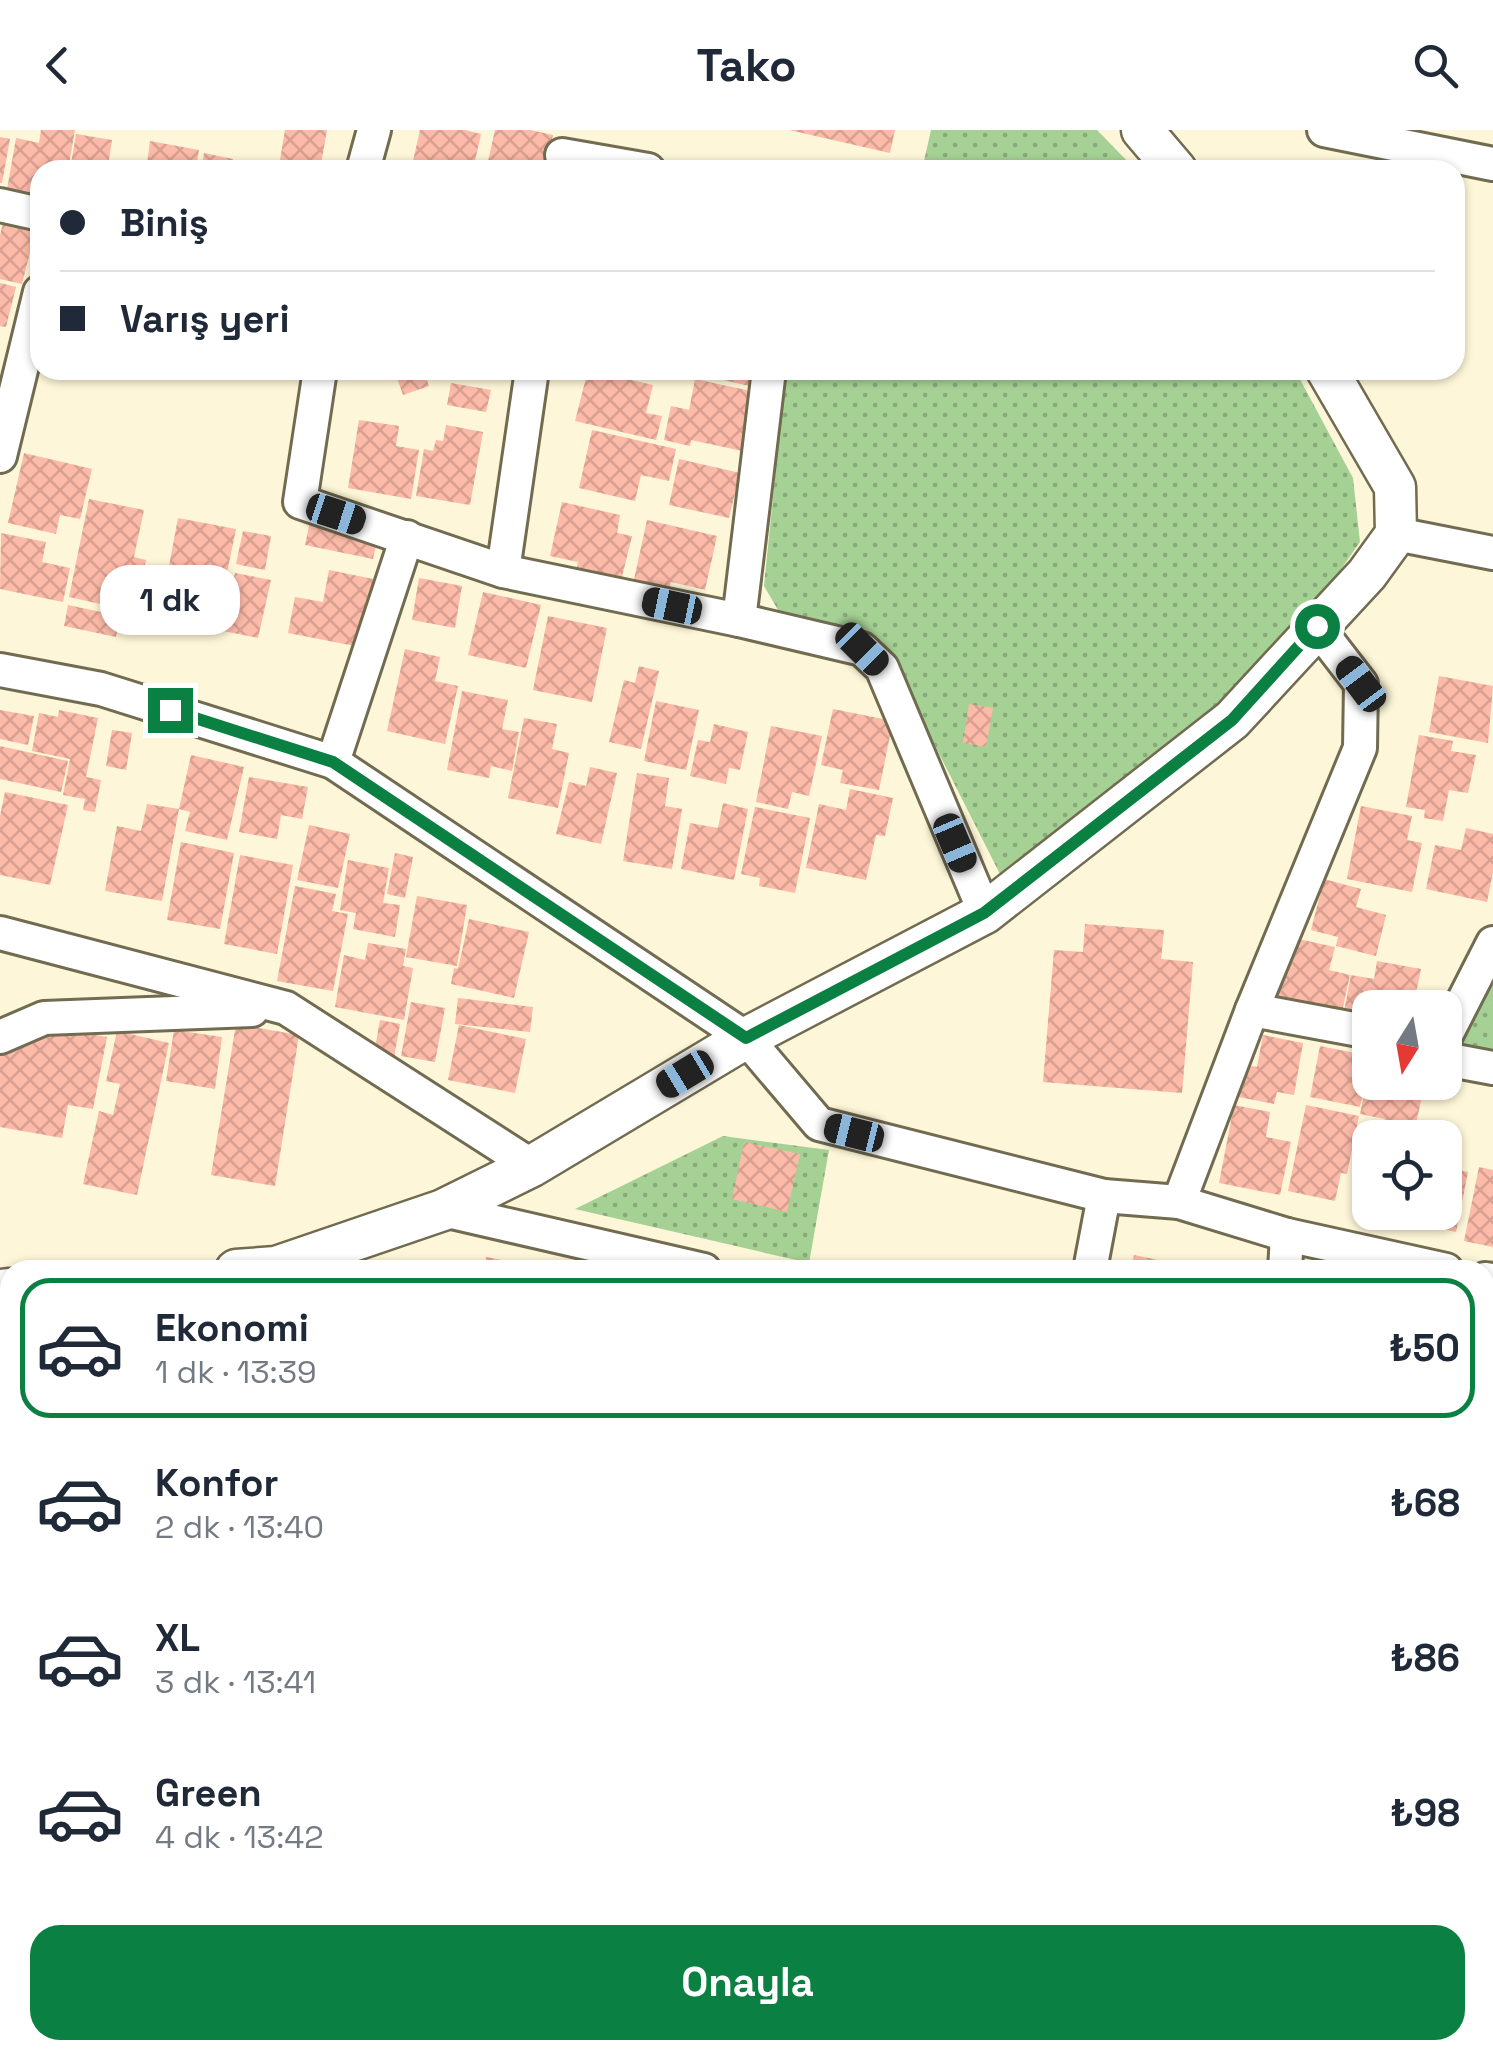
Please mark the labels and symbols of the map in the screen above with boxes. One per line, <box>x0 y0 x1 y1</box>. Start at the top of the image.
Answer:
car <box>303 490 369 538</box>
callout: 1 dk <box>100 565 240 635</box>
car <box>640 585 704 627</box>
route start <box>1295 604 1340 649</box>
car <box>830 617 894 681</box>
car <box>1331 651 1391 717</box>
route end <box>148 688 193 733</box>
car <box>929 810 981 876</box>
north arrow <box>1352 990 1462 1100</box>
car <box>652 1046 718 1102</box>
car <box>821 1111 887 1155</box>

